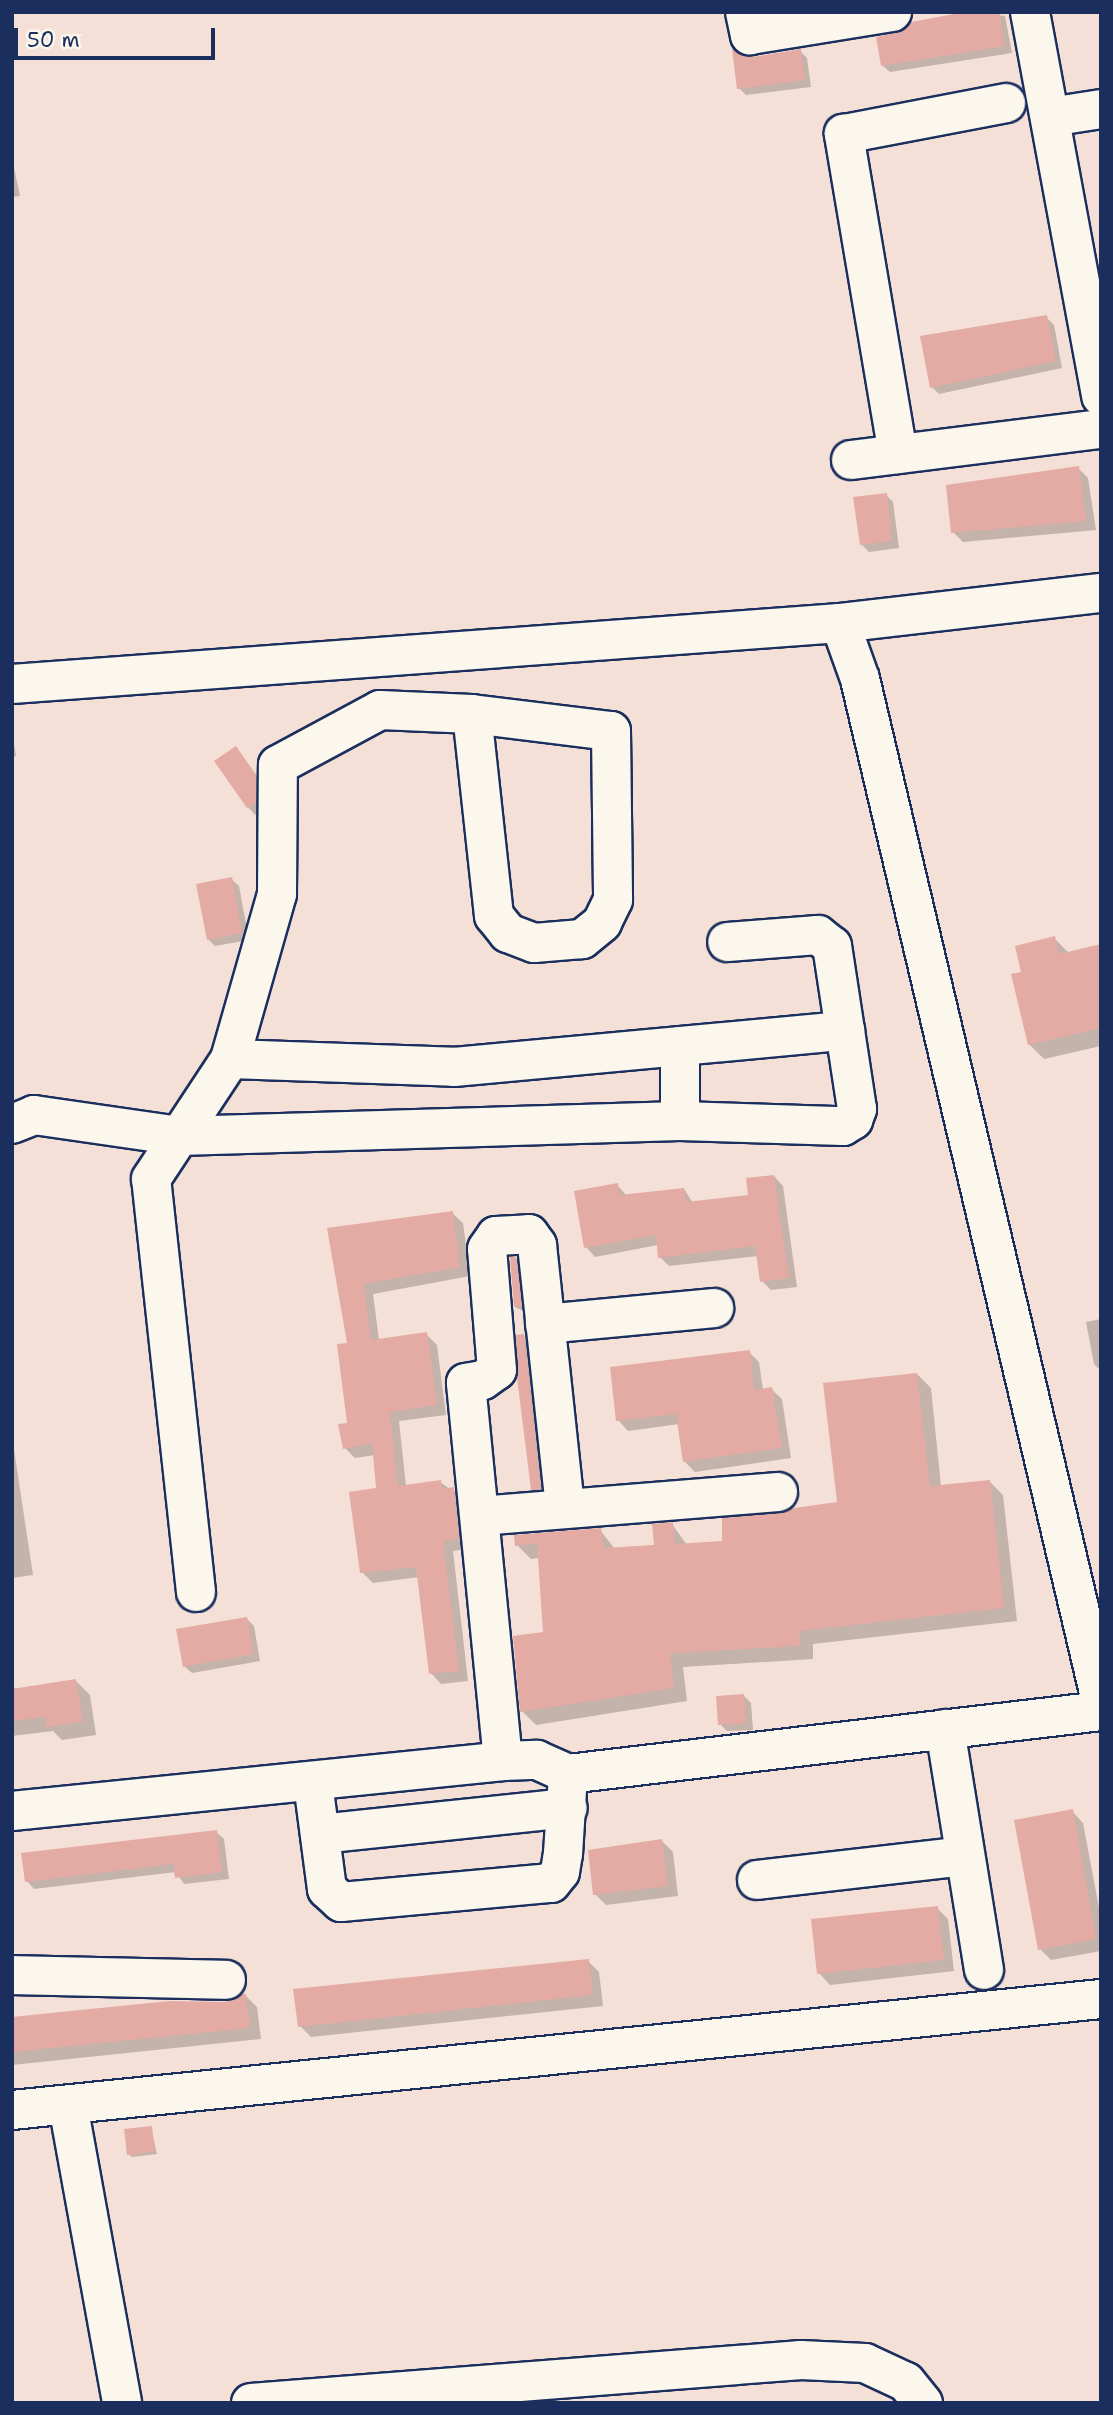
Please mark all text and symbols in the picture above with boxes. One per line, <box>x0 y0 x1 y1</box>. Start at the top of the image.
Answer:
scale bar <box>18 14 219 58</box>
text: 50 m <box>27 26 80 54</box>

